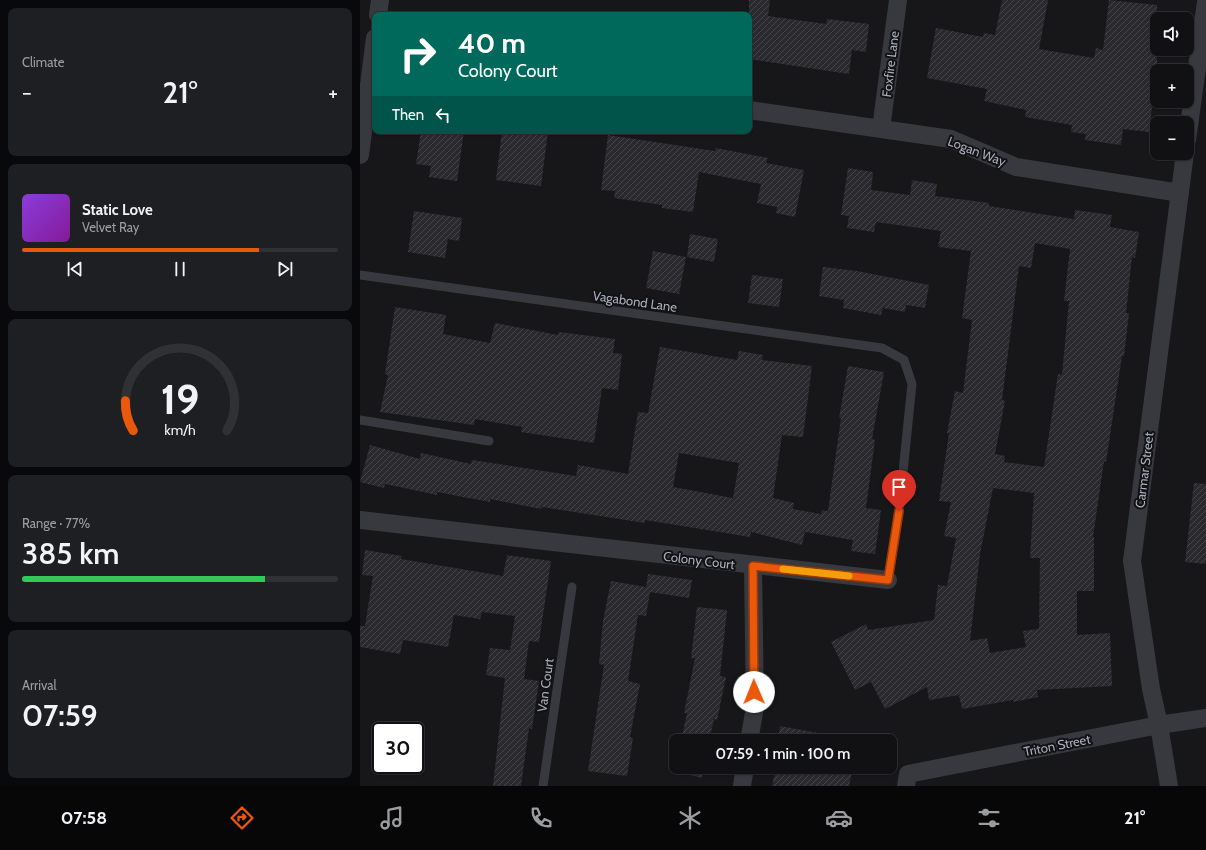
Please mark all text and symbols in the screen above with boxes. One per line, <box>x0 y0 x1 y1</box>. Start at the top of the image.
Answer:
map controls <box>1150 12 1194 160</box>
button: sound <box>1150 12 1194 56</box>
text: 40 m <box>458 26 526 60</box>
icon: right <box>392 28 444 80</box>
street label: Foxfire Lane <box>878 30 902 98</box>
text: Climate <box>22 54 64 70</box>
text: Colony Court <box>458 60 558 82</box>
button: + <box>1150 64 1194 108</box>
text: 21° <box>162 74 198 111</box>
text: − <box>22 79 32 106</box>
text: + <box>328 79 338 106</box>
icon: left <box>432 104 454 126</box>
text: Then <box>392 106 424 124</box>
button: − <box>1150 116 1194 160</box>
street label: Logan Way <box>946 133 1009 170</box>
text: Static Love <box>82 201 153 219</box>
text: Velvet Ray <box>82 219 139 235</box>
icon: previous <box>64 258 86 280</box>
icon: pause <box>169 258 191 280</box>
icon: next <box>274 258 296 280</box>
street label: Vagabond Lane <box>592 287 678 315</box>
text: 19 <box>161 374 199 424</box>
text: km/h <box>164 421 196 439</box>
street label: Carmar Street <box>1131 430 1157 509</box>
pin <box>882 470 916 511</box>
icon: arrive <box>888 476 910 498</box>
text: Range · 77% <box>22 515 90 531</box>
text: 385 km <box>22 535 120 572</box>
street label: Colony Court <box>662 548 736 572</box>
street label: Van Court <box>533 656 557 713</box>
position arrow <box>733 671 775 713</box>
text: Arrival <box>22 677 57 693</box>
text: 07:59 <box>22 697 98 734</box>
speed limit sign: 30 <box>372 722 424 774</box>
street label: Triton Street <box>1022 731 1092 759</box>
text: 07:59 · 1 min · 100 m <box>716 745 850 763</box>
icon: directions <box>228 804 256 832</box>
icon: music <box>378 804 406 832</box>
icon: phone <box>527 804 555 832</box>
icon: climate <box>676 804 704 832</box>
icon: car <box>825 804 853 832</box>
icon: filters <box>975 804 1003 832</box>
text: 07:58 <box>61 807 107 829</box>
text: 21° <box>1124 807 1145 829</box>

